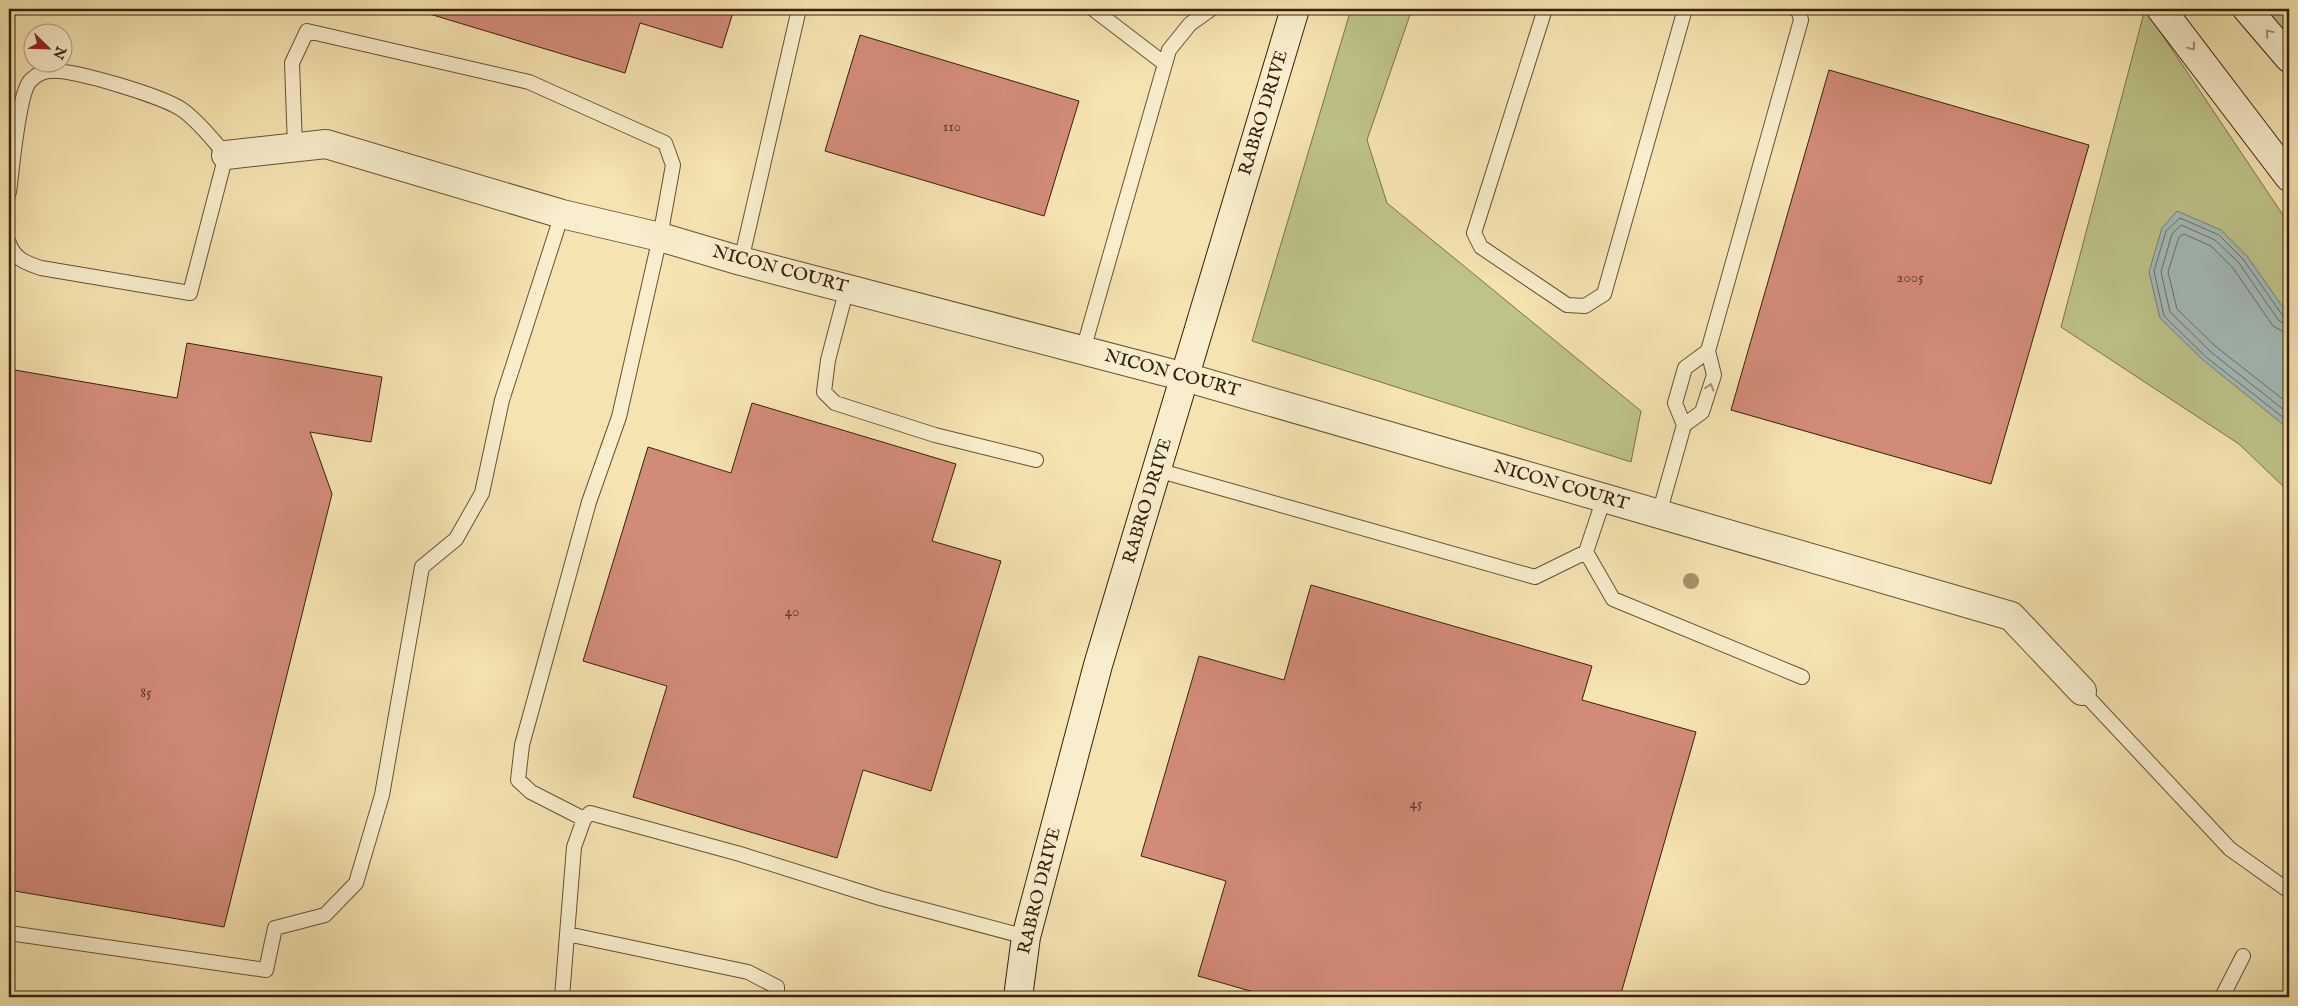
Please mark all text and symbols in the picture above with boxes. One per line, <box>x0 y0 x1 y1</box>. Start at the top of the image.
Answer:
north arrow <box>22 22 72 72</box>
one-way arrow <box>2266 30 2274 39</box>
one-way arrow <box>2186 41 2195 51</box>
text: N <box>48 43 70 62</box>
street label: RABRO DRIVE <box>1234 48 1294 178</box>
house number: 110 <box>943 117 961 136</box>
street label: NICON COURT <box>710 241 850 299</box>
house number: 2005 <box>1896 268 1924 287</box>
street label: NICON COURT <box>1102 345 1242 403</box>
one-way arrow <box>1705 383 1715 392</box>
street label: RABRO DRIVE <box>1118 436 1178 566</box>
street label: NICON COURT <box>1491 456 1631 516</box>
house number: 40 <box>785 602 799 621</box>
house number: 85 <box>140 683 152 702</box>
house number: 45 <box>1410 794 1423 813</box>
street label: RABRO DRIVE <box>1013 825 1067 957</box>

